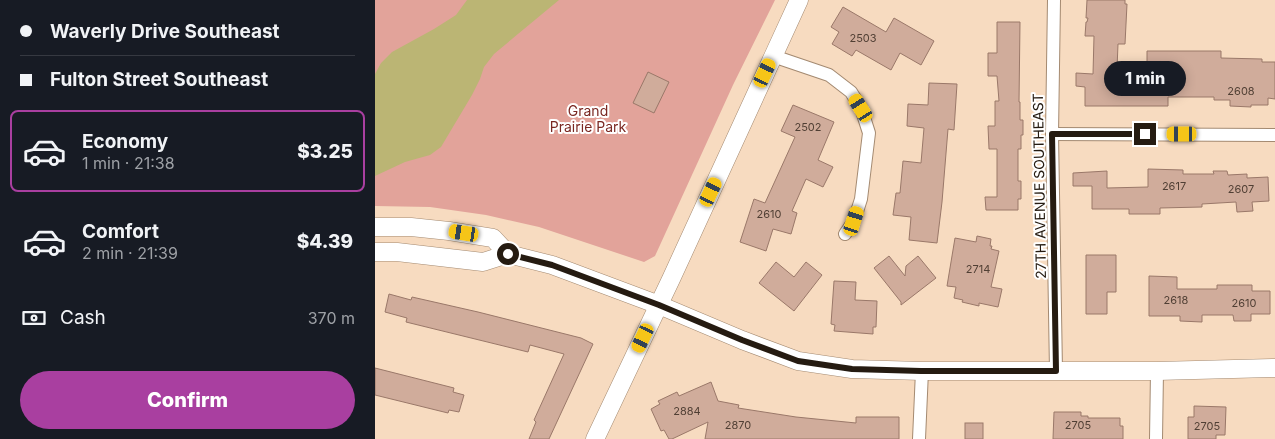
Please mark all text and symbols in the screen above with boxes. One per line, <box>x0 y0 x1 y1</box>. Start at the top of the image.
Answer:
text: Waverly Drive Southeast <box>50 20 280 43</box>
house number: 2503 <box>849 31 877 45</box>
car <box>751 56 778 90</box>
callout: 1 min <box>1104 62 1186 96</box>
text: Fulton Street Southeast <box>50 68 268 91</box>
text: 1 min <box>1125 68 1165 88</box>
house number: 2608 <box>1227 84 1255 98</box>
car <box>846 91 875 125</box>
street label: 27TH AVENUE SOUTHEAST <box>1029 93 1049 279</box>
park label: Grand Prairie Park <box>550 102 627 135</box>
house number: 2502 <box>794 120 822 134</box>
route end <box>1134 123 1156 145</box>
car <box>1167 127 1197 142</box>
icon: car <box>22 129 67 174</box>
text: Economy <box>82 130 168 153</box>
text: $3.25 <box>297 140 353 163</box>
text: 1 min · 21:38 <box>82 153 175 173</box>
car <box>697 175 724 209</box>
house number: 2617 <box>1162 179 1186 193</box>
house number: 2607 <box>1228 182 1254 196</box>
car <box>842 204 865 238</box>
house number: 2610 <box>757 207 782 221</box>
icon: car <box>22 219 67 264</box>
text: Comfort <box>82 220 159 243</box>
car <box>448 223 479 243</box>
text: $4.39 <box>297 230 353 253</box>
text: 2 min · 21:39 <box>82 243 178 263</box>
route start <box>497 243 519 265</box>
house number: 2714 <box>966 262 990 276</box>
house number: 2618 <box>1164 293 1189 307</box>
house number: 2610 <box>1232 296 1257 310</box>
icon: cash <box>20 304 48 332</box>
text: Cash <box>60 306 106 329</box>
text: 370 m <box>308 308 355 328</box>
car <box>629 321 656 355</box>
button: Confirm <box>20 371 355 429</box>
house number: 2884 <box>673 404 701 418</box>
house number: 2870 <box>725 418 751 432</box>
house number: 2705 <box>1065 418 1092 432</box>
house number: 2705 <box>1194 419 1221 433</box>

